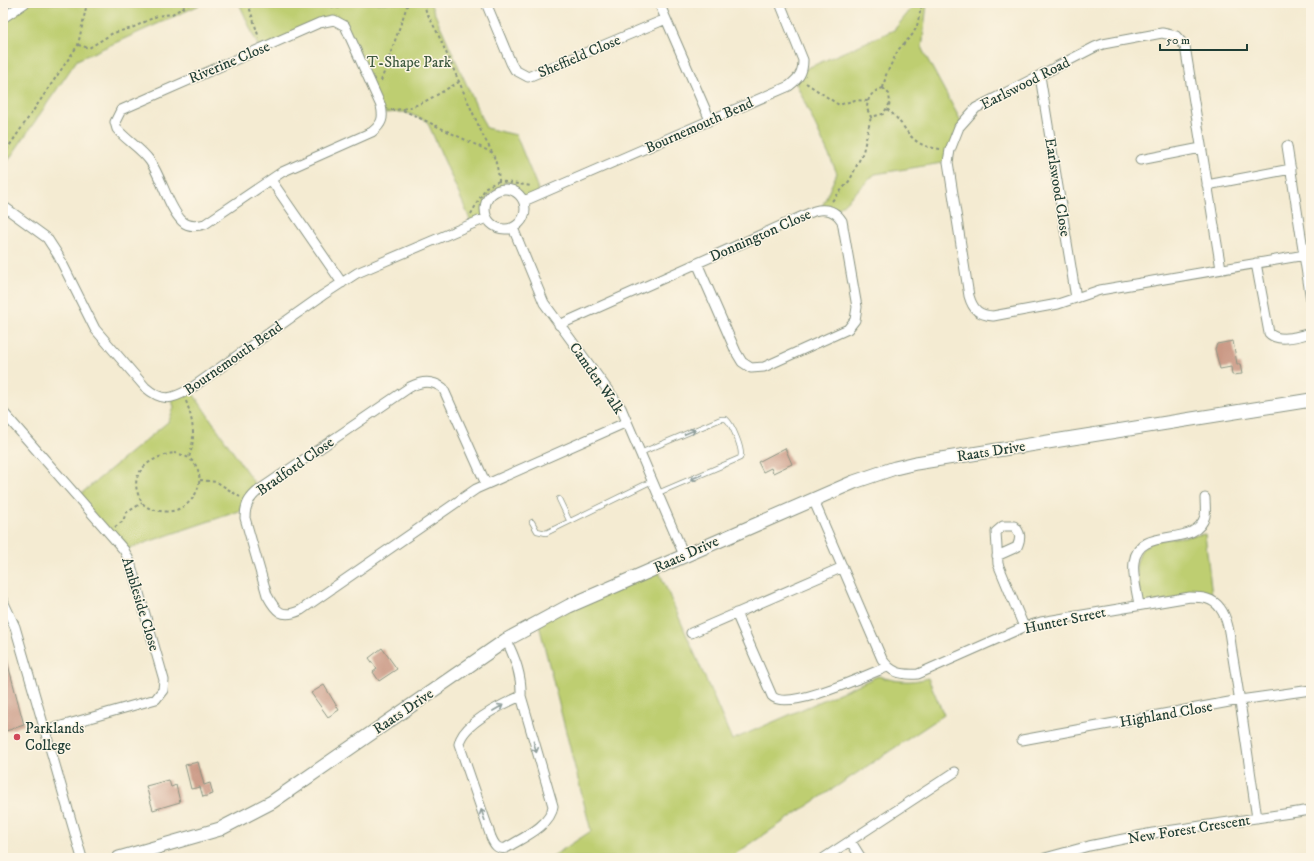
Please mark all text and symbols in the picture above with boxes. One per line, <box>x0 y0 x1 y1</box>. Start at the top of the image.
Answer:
scale bar <box>1160 26 1247 52</box>
street label: Sheffield Close <box>535 31 623 82</box>
text: 50 m <box>1166 33 1190 48</box>
street label: Riverine Close <box>186 37 273 88</box>
park label: T-Shape Park <box>367 53 452 72</box>
street label: Earlswood Road <box>977 53 1074 114</box>
street label: Bournemouth Bend <box>642 93 757 158</box>
street label: Earlswood Close <box>1040 136 1075 238</box>
street label: Donnington Close <box>706 205 814 266</box>
street label: Bournemouth Bend <box>180 317 287 400</box>
street label: Camden Walk <box>565 339 629 418</box>
one-way arrow <box>684 428 696 435</box>
street label: Bradford Close <box>253 433 338 500</box>
street label: Raats Drive <box>955 437 1027 466</box>
one-way arrow <box>691 474 703 481</box>
street label: Raats Drive <box>651 532 722 577</box>
street label: Ambleside Close <box>117 555 164 653</box>
street label: Hunter Street <box>1023 603 1108 638</box>
street label: Raats Drive <box>369 684 437 739</box>
street label: Highland Close <box>1118 697 1214 732</box>
one-way arrow <box>492 703 504 711</box>
place label: Parklands College <box>25 719 84 755</box>
marker: Parklands College <box>12 732 22 742</box>
one-way arrow <box>532 740 539 753</box>
one-way arrow <box>479 808 486 821</box>
street label: New Forest Crescent <box>1126 810 1252 849</box>

